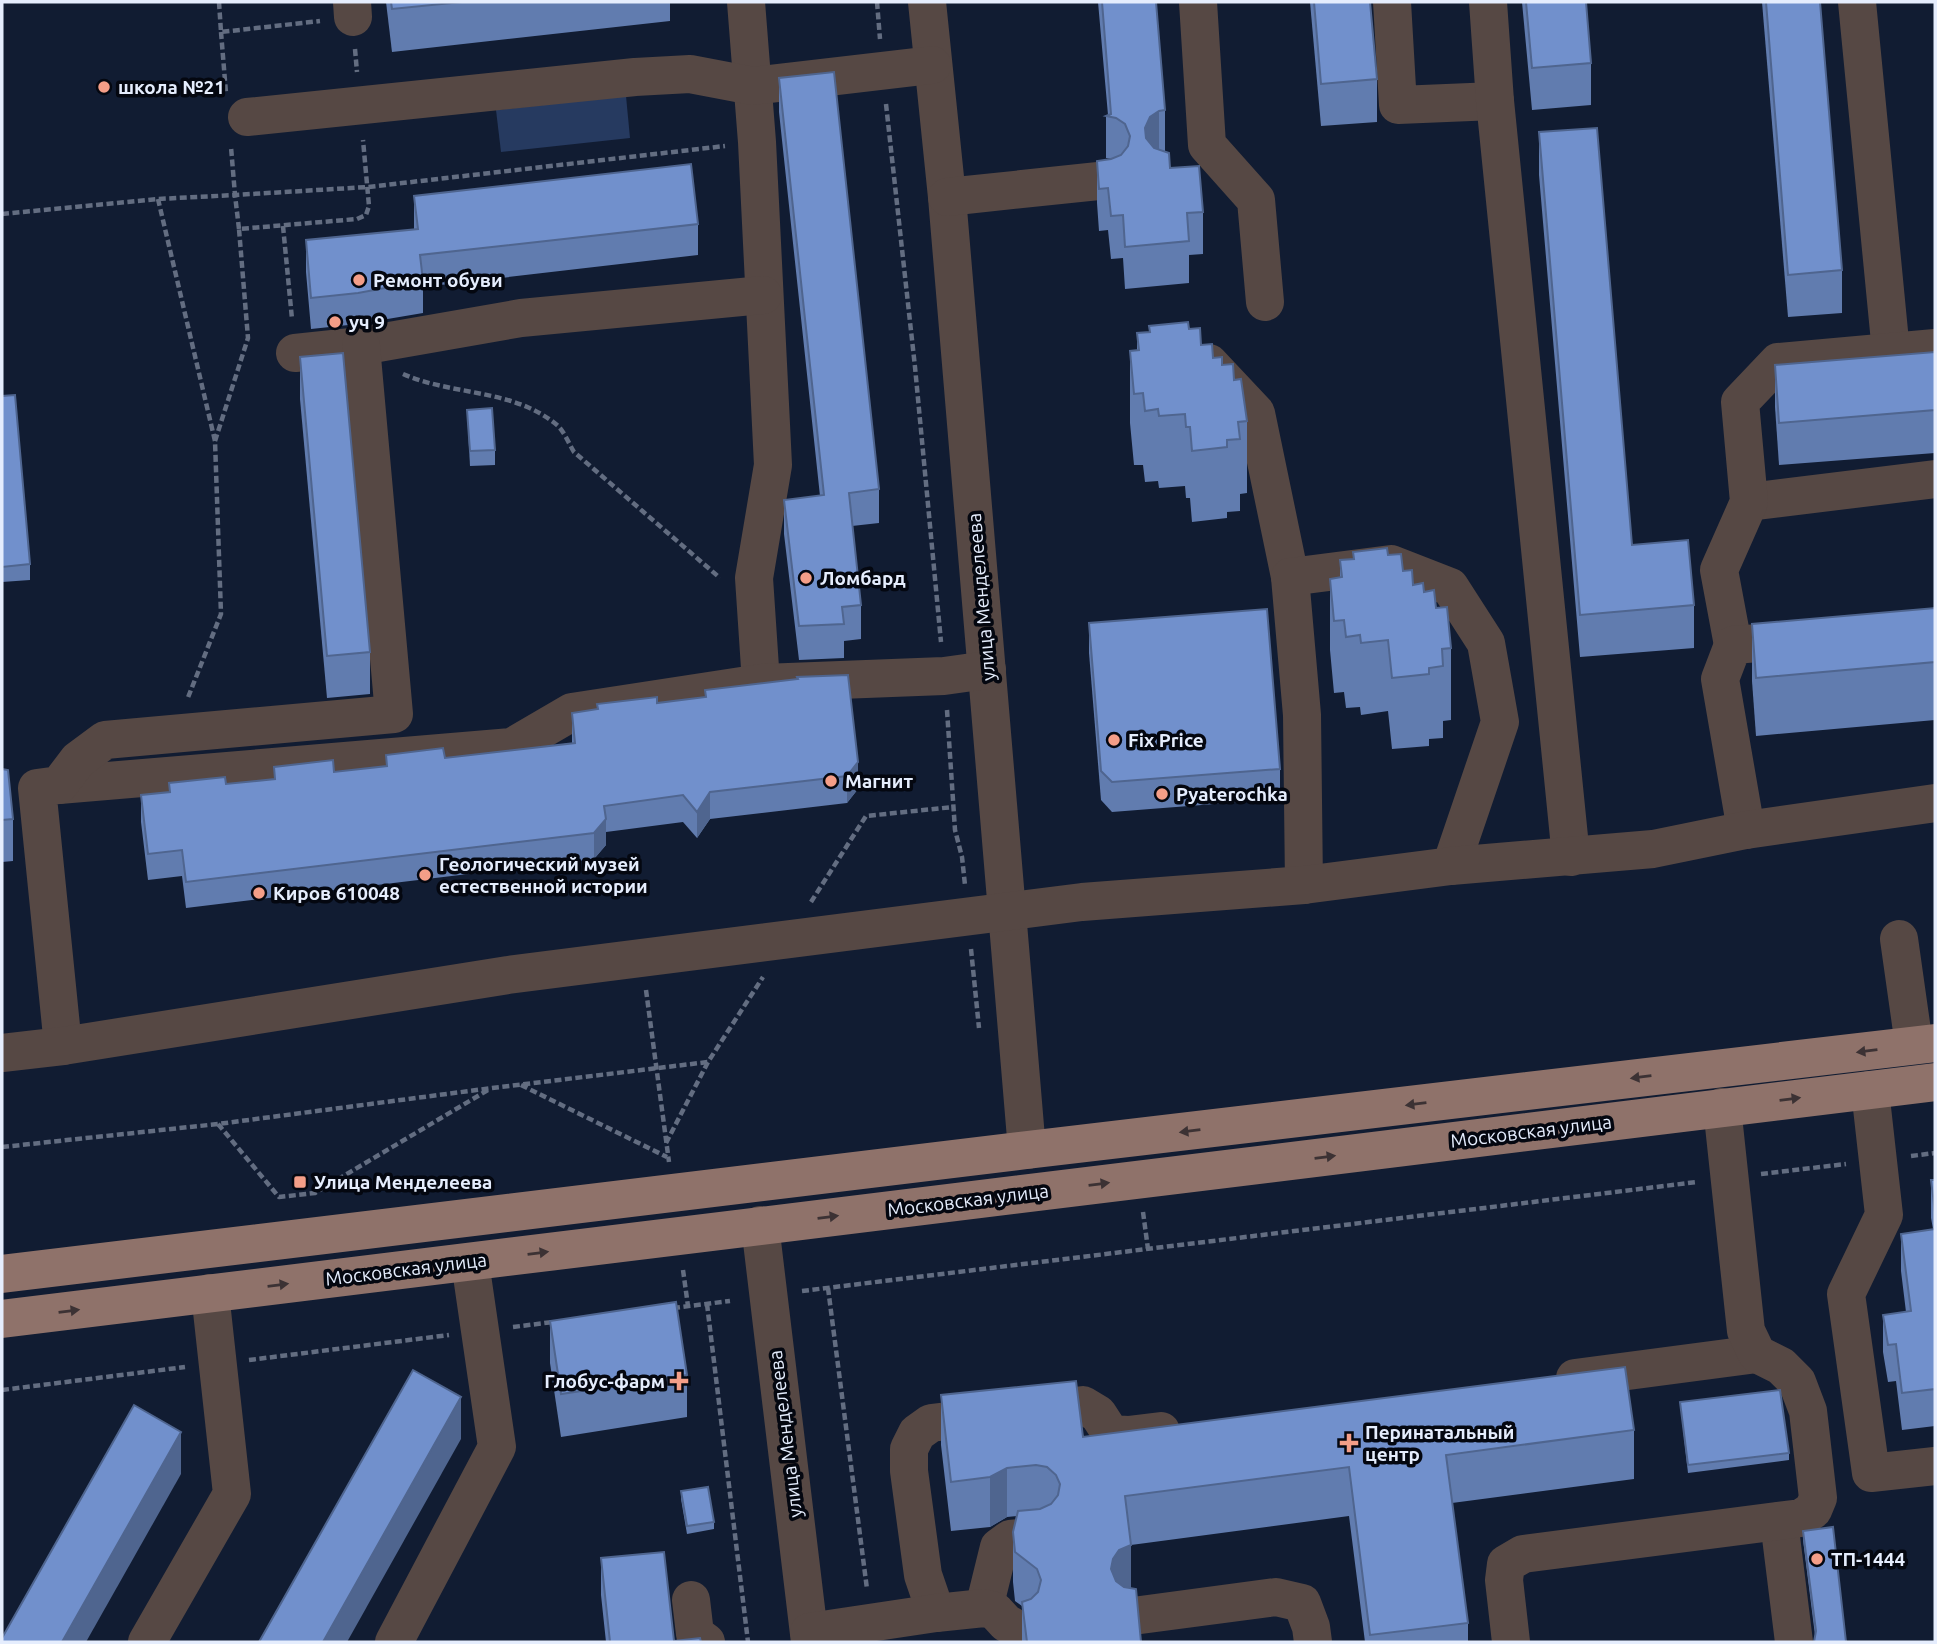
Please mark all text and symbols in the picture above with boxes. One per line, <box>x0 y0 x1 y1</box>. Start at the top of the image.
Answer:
place label: школа №21 <box>118 76 225 98</box>
marker: школа №21 <box>96 79 112 95</box>
place label: Ремонт обуви <box>373 269 503 291</box>
marker: Ремонт обуви <box>351 272 367 288</box>
place label: уч 9 <box>349 311 385 333</box>
marker: уч 9 <box>327 314 343 330</box>
street label: улица Менделеева <box>963 512 999 682</box>
place label: Ломбард <box>820 567 906 589</box>
marker: Ломбард <box>798 570 814 586</box>
place label: Fix Price <box>1128 729 1204 751</box>
marker: Fix Price <box>1106 732 1122 748</box>
place label: Магнит <box>845 770 913 792</box>
marker: Магнит <box>823 773 839 789</box>
place label: Pyaterochka <box>1176 783 1288 805</box>
marker: Pyaterochka <box>1154 786 1170 802</box>
place label: Геологический музей естественной истории <box>439 853 648 897</box>
marker: Геологический музей естественной истории <box>417 867 433 883</box>
place label: Киров 610048 <box>273 882 400 904</box>
marker: Киров 610048 <box>251 885 267 901</box>
one-way arrow <box>1856 1045 1878 1056</box>
one-way arrow <box>1630 1072 1652 1083</box>
one-way arrow <box>1779 1094 1801 1105</box>
one-way arrow <box>1404 1098 1426 1109</box>
street label: Московская улица <box>1449 1110 1613 1152</box>
one-way arrow <box>1178 1125 1200 1136</box>
one-way arrow <box>1314 1151 1336 1162</box>
place label: Улица Менделеева <box>314 1171 492 1193</box>
marker: Улица Менделеева <box>292 1174 308 1190</box>
one-way arrow <box>1088 1178 1110 1189</box>
street label: Московская улица <box>886 1179 1050 1221</box>
one-way arrow <box>817 1211 839 1222</box>
street label: Московская улица <box>324 1248 488 1290</box>
one-way arrow <box>527 1248 549 1259</box>
one-way arrow <box>267 1280 289 1291</box>
one-way arrow <box>59 1305 81 1316</box>
street label: улица Менделеева <box>764 1349 806 1519</box>
place label: Глобус-фарм <box>544 1370 665 1392</box>
marker: Глобус-фарм <box>671 1373 687 1389</box>
place label: Перинатальный центр <box>1365 1421 1514 1465</box>
marker: Перинатальный центр <box>1339 1433 1359 1453</box>
place label: ТП-1444 <box>1831 1548 1905 1570</box>
marker: ТП-1444 <box>1809 1551 1825 1567</box>

